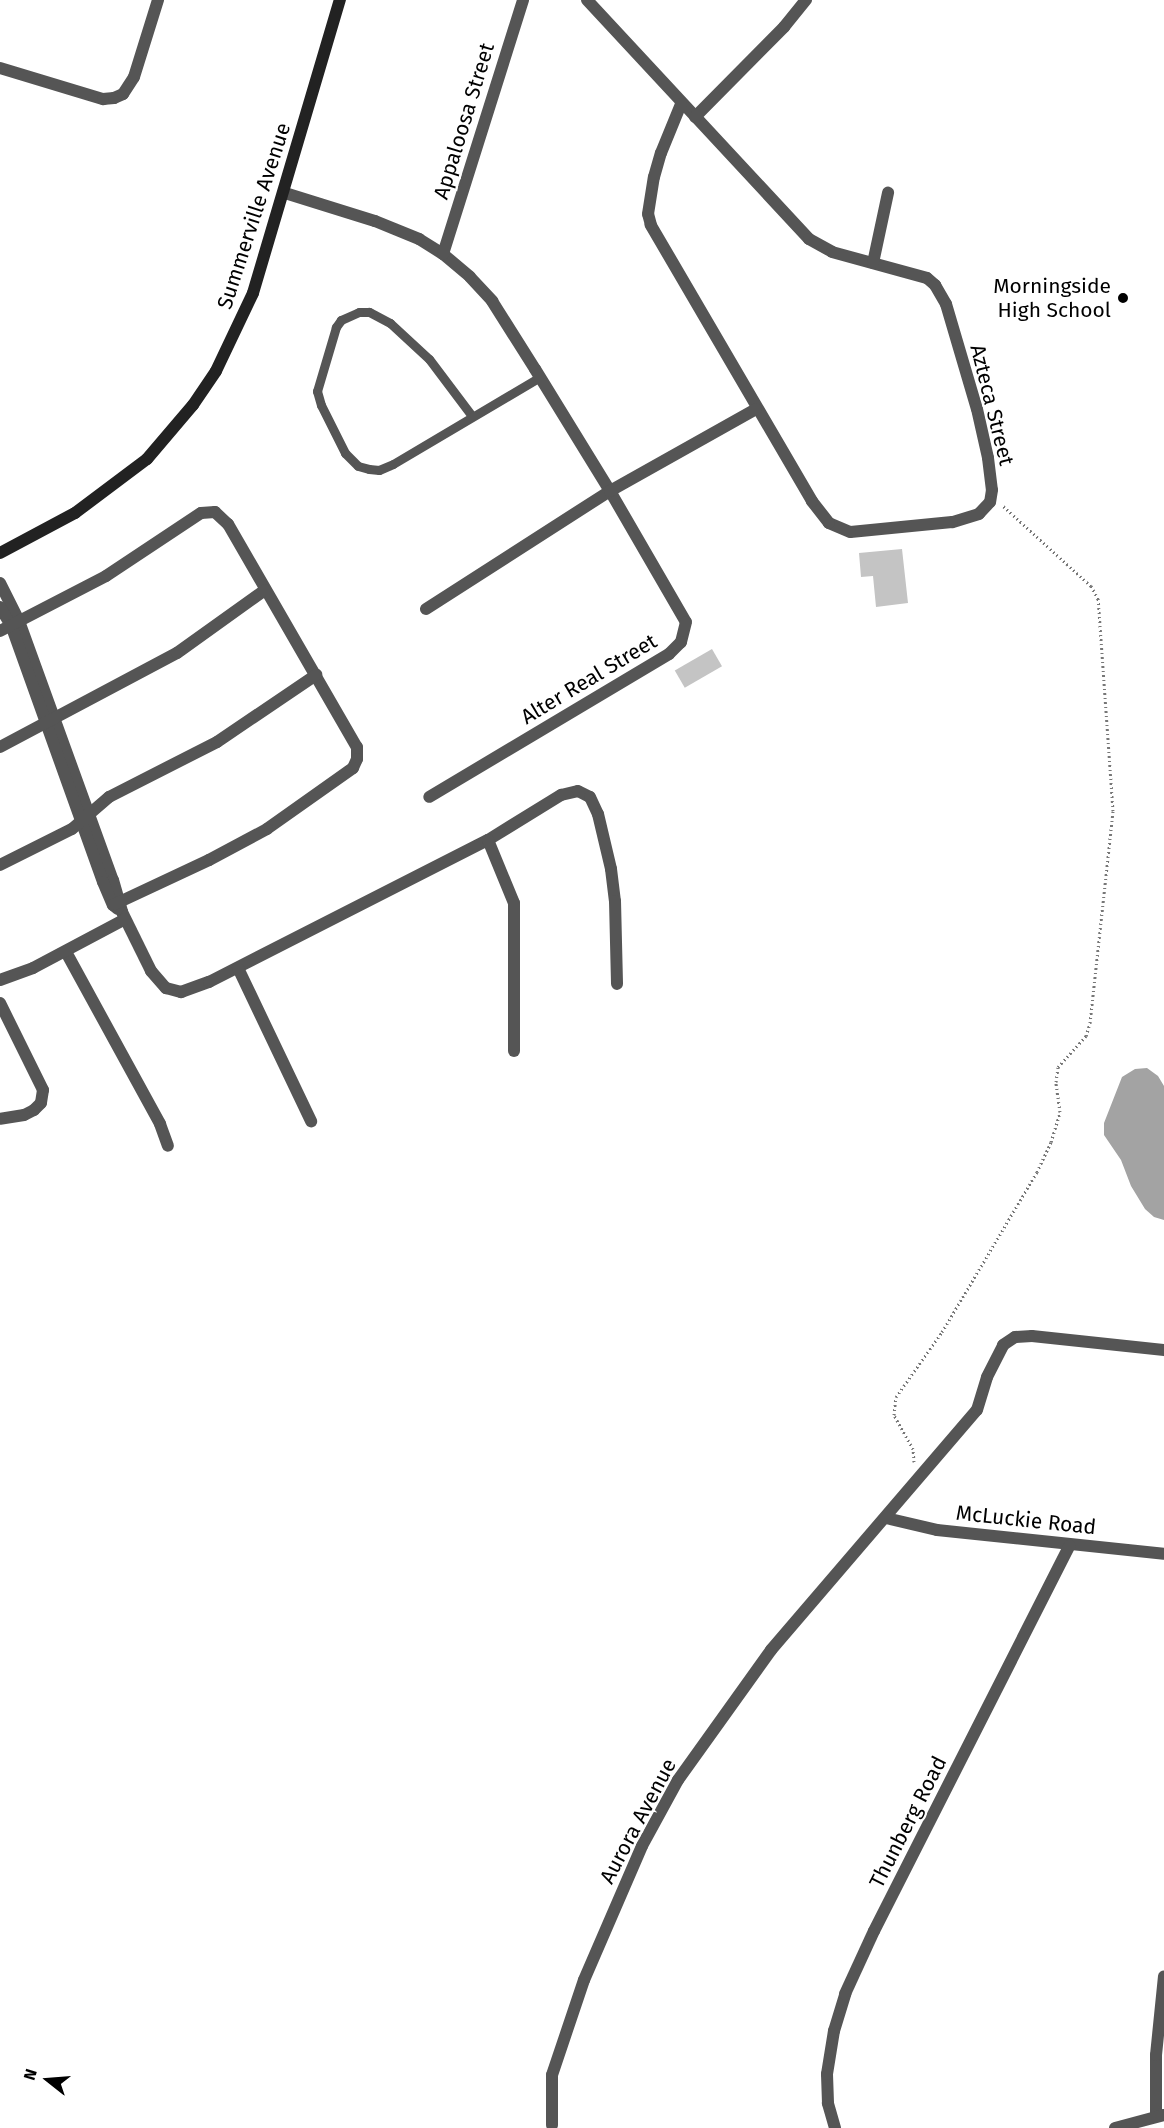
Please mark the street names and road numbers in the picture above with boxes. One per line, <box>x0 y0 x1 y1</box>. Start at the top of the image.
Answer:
street label: Appaloosa Street <box>428 40 500 202</box>
street label: Summerville Avenue <box>212 120 296 312</box>
street label: Azteca Street <box>965 342 1019 468</box>
street label: Alter Real Street <box>516 629 662 729</box>
street label: McLuckie Road <box>955 1500 1097 1540</box>
street label: Thunberg Road <box>864 1752 952 1892</box>
street label: Aurora Avenue <box>594 1754 682 1888</box>

